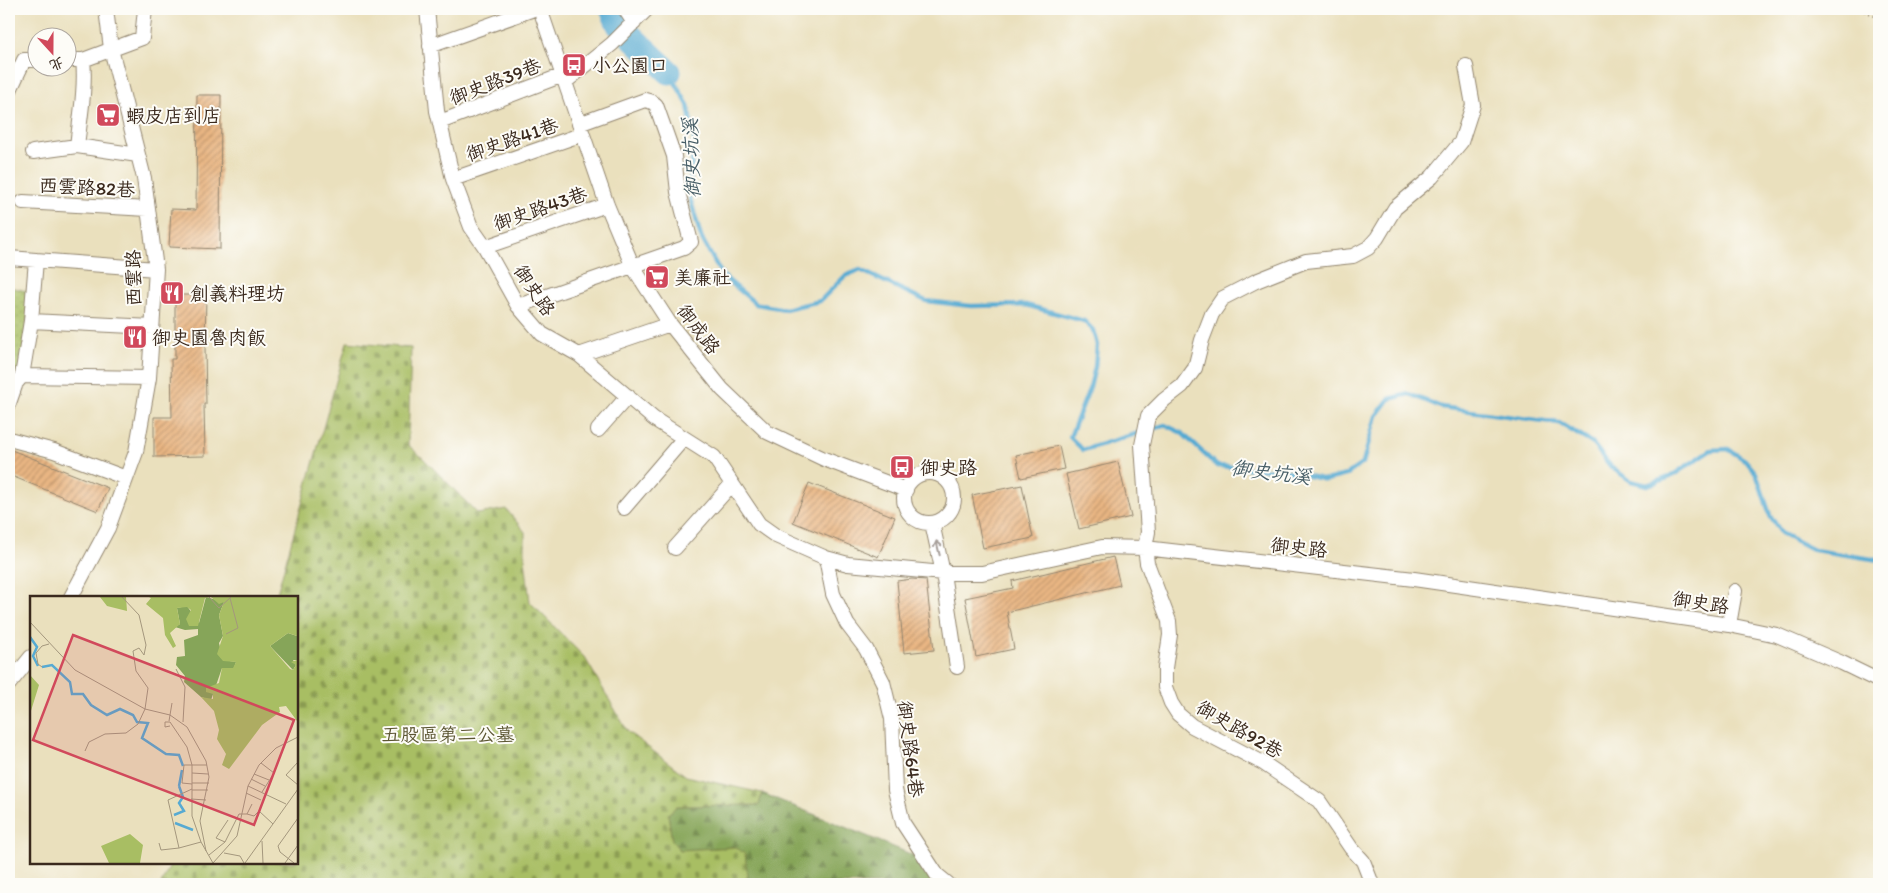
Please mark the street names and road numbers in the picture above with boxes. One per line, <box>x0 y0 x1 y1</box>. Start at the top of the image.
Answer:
street label: 御史路39巷 <box>446 53 544 109</box>
street label: 御史路41巷 <box>463 113 561 166</box>
street label: 西雲路82巷 <box>38 173 136 202</box>
street label: 御史路43巷 <box>490 182 590 235</box>
street label: 西雲路 <box>122 249 145 307</box>
street label: 御史路 <box>509 260 560 320</box>
street label: 御成路 <box>672 300 725 359</box>
street label: 御史路 <box>1269 533 1329 562</box>
street label: 御史路 <box>1671 587 1731 618</box>
street label: 御史路92巷 <box>1192 695 1287 763</box>
street label: 御史路64巷 <box>893 699 928 799</box>

